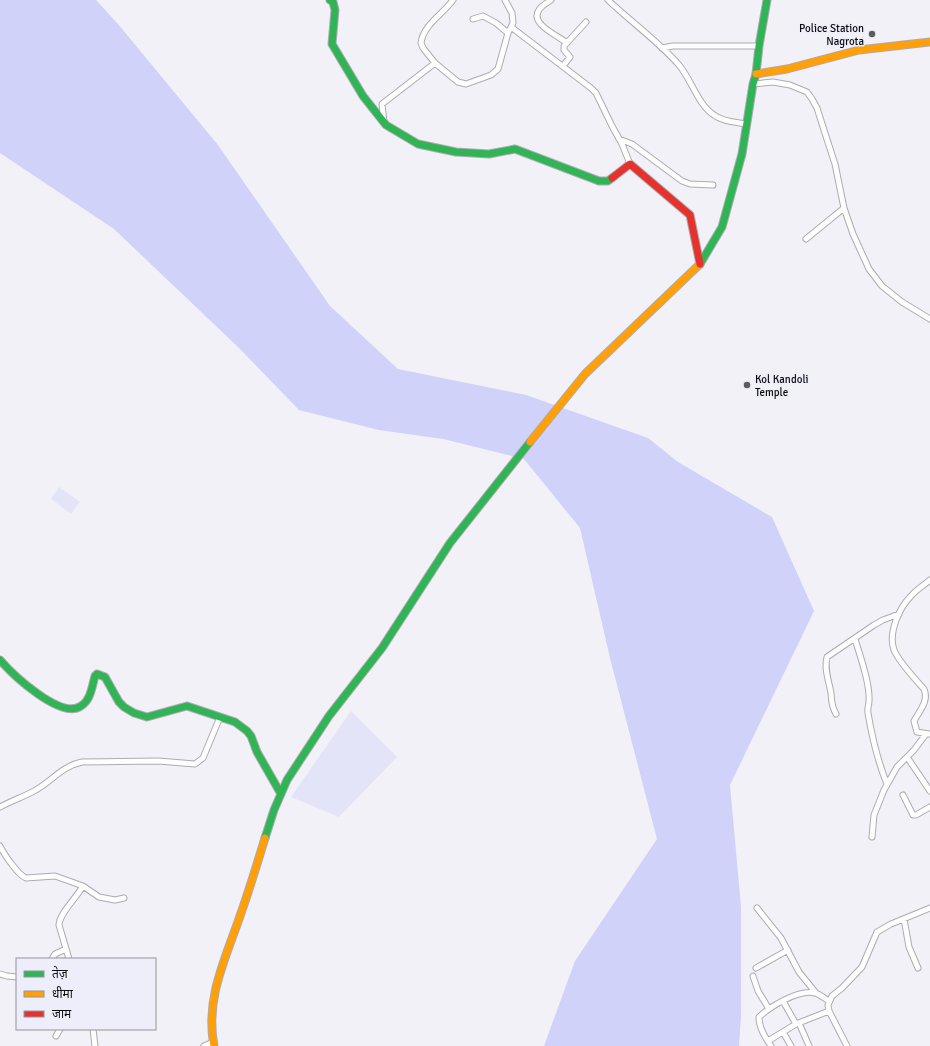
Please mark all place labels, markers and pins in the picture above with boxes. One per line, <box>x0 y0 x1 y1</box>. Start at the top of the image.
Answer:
place label: Police Station Nagrota <box>799 22 864 48</box>
marker: Police Station Nagrota <box>867 29 877 39</box>
place label: Kol Kandoli Temple <box>755 373 809 399</box>
marker: Kol Kandoli Temple <box>742 380 752 390</box>

